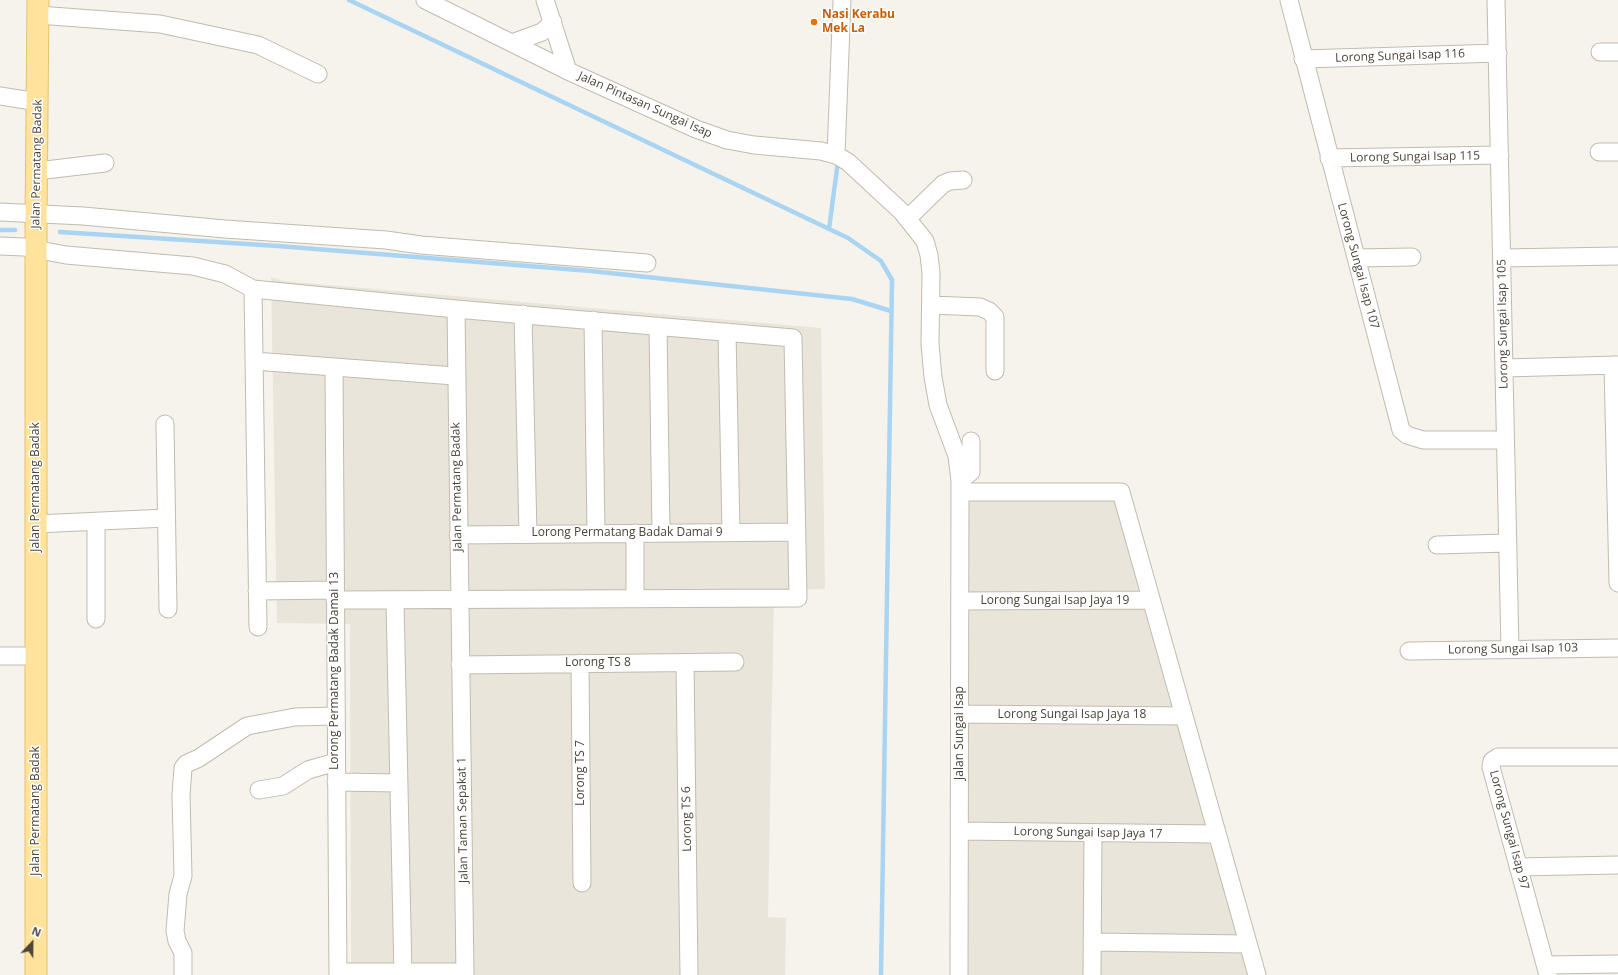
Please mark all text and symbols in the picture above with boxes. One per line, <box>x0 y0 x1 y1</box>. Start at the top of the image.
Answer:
place label: Nasi Kerabu Mek La <box>822 8 895 36</box>
marker: Nasi Kerabu Mek La <box>809 17 819 27</box>
street label: Lorong Sungai Isap 116 <box>1335 47 1465 65</box>
street label: Jalan Pintasan Sungai Isap <box>576 69 714 141</box>
street label: Jalan Permatang Badak <box>29 99 45 229</box>
street label: Lorong Sungai Isap 115 <box>1350 149 1480 165</box>
street label: Lorong Sungai Isap 107 <box>1334 201 1382 331</box>
street label: Lorong Sungai Isap 105 <box>1495 259 1511 389</box>
street label: Jalan Permatang Badak <box>29 422 43 552</box>
street label: Jalan Permatang Badak <box>449 422 465 552</box>
street label: Lorong Permatang Badak Damai 9 <box>531 526 723 540</box>
street label: Lorong Permatang Badak Damai 13 <box>328 572 342 770</box>
street label: Lorong Sungai Isap Jaya 19 <box>981 594 1129 608</box>
street label: Lorong Sungai Isap 103 <box>1448 641 1578 657</box>
street label: Lorong TS 8 <box>565 656 631 670</box>
street label: Jalan Sungai Isap <box>953 686 967 780</box>
street label: Lorong Sungai Isap Jaya 18 <box>998 708 1146 722</box>
street label: Lorong TS 7 <box>574 740 588 806</box>
street label: Jalan Permatang Badak <box>29 746 43 876</box>
street label: Jalan Taman Sepakat 1 <box>455 757 471 883</box>
street label: Lorong Sungai Isap 97 <box>1486 769 1532 891</box>
street label: Lorong TS 6 <box>679 786 695 852</box>
street label: Lorong Sungai Isap Jaya 17 <box>1013 825 1163 841</box>
north arrow <box>12 923 52 963</box>
text: N <box>30 923 44 940</box>

